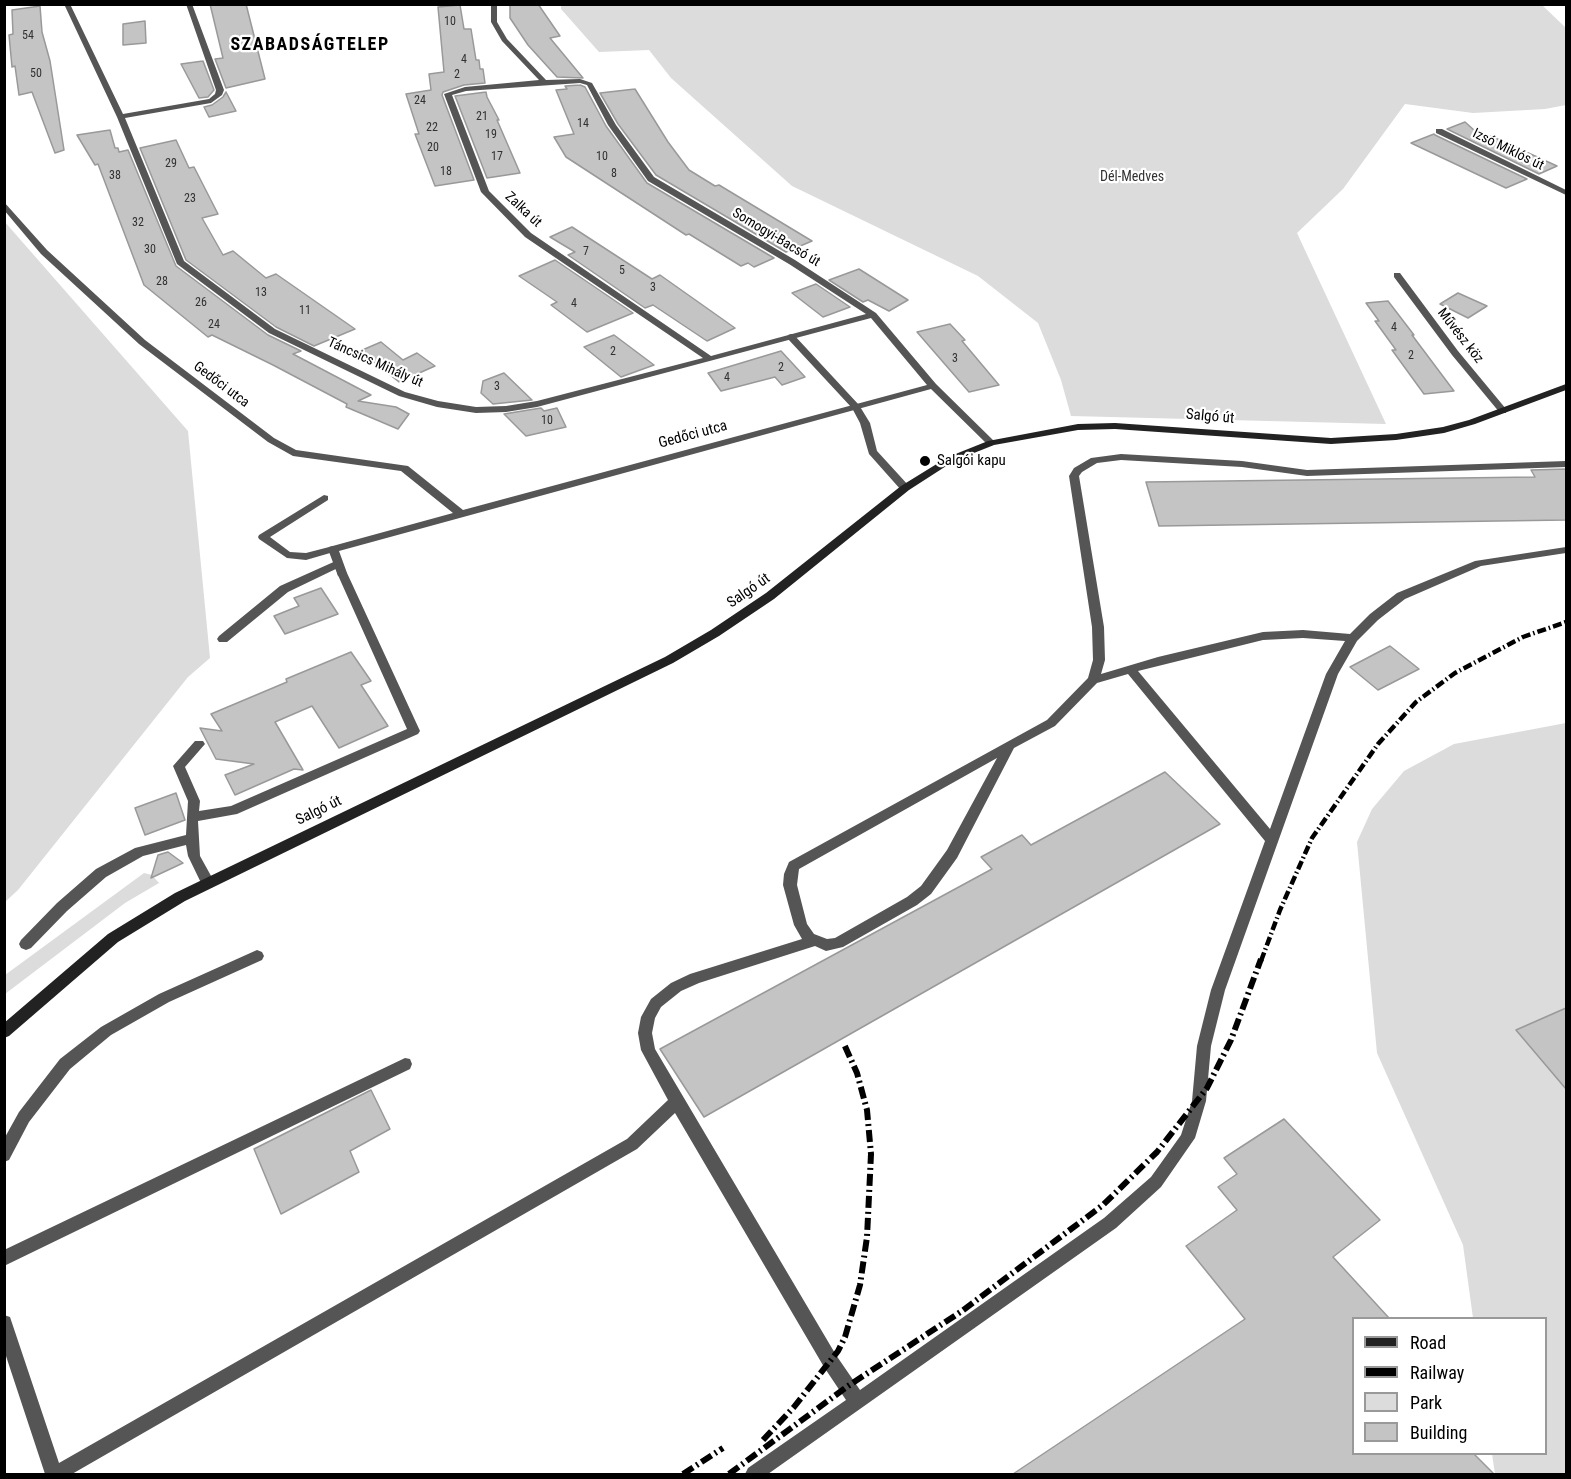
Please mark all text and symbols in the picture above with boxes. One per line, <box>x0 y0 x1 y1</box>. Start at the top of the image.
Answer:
house number: 10 <box>444 15 456 29</box>
house number: 54 <box>22 29 34 43</box>
district label: SZABADSÁGTELEP <box>230 34 390 56</box>
house number: 4 <box>461 53 467 67</box>
house number: 50 <box>30 67 42 81</box>
house number: 2 <box>454 68 460 82</box>
house number: 24 <box>414 94 426 108</box>
house number: 21 <box>476 110 488 124</box>
house number: 14 <box>577 117 589 131</box>
house number: 22 <box>426 121 438 135</box>
street label: Izsó Miklós út <box>1470 126 1546 174</box>
house number: 19 <box>485 128 497 142</box>
house number: 20 <box>427 141 439 155</box>
house number: 17 <box>491 150 503 164</box>
house number: 10 <box>596 150 608 164</box>
house number: 29 <box>165 157 177 171</box>
house number: 18 <box>440 165 452 179</box>
house number: 8 <box>611 167 617 181</box>
house number: 38 <box>109 169 121 183</box>
park label: Dél-Medves <box>1100 169 1164 185</box>
street label: Zalka út <box>501 189 545 231</box>
house number: 23 <box>184 192 196 206</box>
street label: Somogyi-Bacsó út <box>729 205 823 271</box>
house number: 32 <box>132 216 144 230</box>
house number: 30 <box>144 243 156 257</box>
house number: 7 <box>583 245 589 259</box>
house number: 5 <box>619 264 625 278</box>
house number: 28 <box>156 275 168 289</box>
house number: 3 <box>650 281 656 295</box>
house number: 13 <box>255 286 267 300</box>
house number: 26 <box>195 296 207 310</box>
house number: 4 <box>571 297 577 311</box>
house number: 11 <box>299 304 311 318</box>
street label: Művész köz <box>1433 305 1487 367</box>
house number: 24 <box>208 318 220 332</box>
house number: 4 <box>1391 321 1397 335</box>
street label: Táncsics Mihály út <box>325 334 425 392</box>
house number: 2 <box>610 345 616 359</box>
house number: 2 <box>1408 349 1414 363</box>
house number: 3 <box>952 352 958 366</box>
street label: Gedőci utca <box>190 358 252 412</box>
house number: 2 <box>778 361 784 375</box>
house number: 4 <box>724 371 730 385</box>
house number: 3 <box>494 380 500 394</box>
street label: Salgó út <box>1185 406 1235 428</box>
house number: 10 <box>541 414 553 428</box>
street label: Gedőci utca <box>657 417 729 453</box>
place label: Salgói kapu <box>937 452 1006 470</box>
marker: Salgói kapu <box>918 454 932 468</box>
street label: Salgó út <box>724 570 774 612</box>
street label: Salgó út <box>293 792 345 830</box>
legend <box>1352 1317 1547 1455</box>
text: Road <box>1410 1332 1446 1353</box>
text: Railway <box>1410 1362 1464 1383</box>
text: Park <box>1410 1392 1442 1413</box>
text: Building <box>1410 1422 1467 1443</box>

